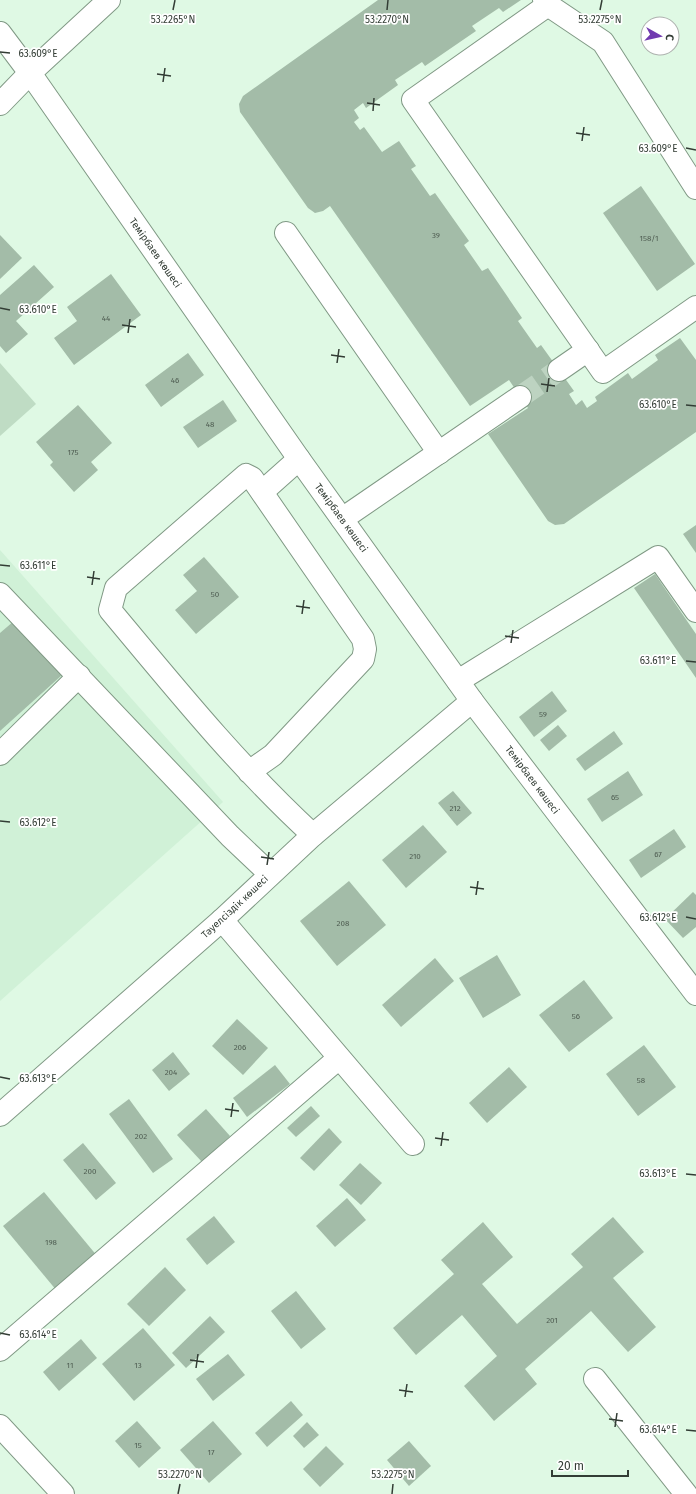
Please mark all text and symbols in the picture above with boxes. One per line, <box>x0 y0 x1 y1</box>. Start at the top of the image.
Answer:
text: 53.2265°N <box>151 14 195 26</box>
text: 53.2270°N <box>365 14 409 26</box>
text: 53.2275°N <box>578 14 622 26</box>
north arrow <box>640 16 680 56</box>
text: С <box>662 33 676 42</box>
text: 63.609°E <box>18 48 58 60</box>
text: 63.609°E <box>638 143 678 155</box>
street label: Темірбаев көшесі <box>126 215 184 290</box>
house number: 39 <box>432 231 440 240</box>
house number: 158/1 <box>639 234 659 243</box>
text: 63.610°E <box>19 304 57 316</box>
house number: 44 <box>102 314 111 323</box>
house number: 46 <box>171 376 179 385</box>
text: 63.610°E <box>639 399 677 411</box>
house number: 48 <box>206 420 215 429</box>
house number: 175 <box>68 448 78 457</box>
street label: Темірбаев көшесі <box>312 481 371 555</box>
text: 63.611°E <box>20 560 56 572</box>
house number: 50 <box>211 590 220 599</box>
text: 63.611°E <box>640 655 676 667</box>
house number: 59 <box>539 710 547 719</box>
street label: Темірбаев көшесі <box>502 743 562 817</box>
house number: 65 <box>611 793 619 802</box>
house number: 212 <box>449 804 461 813</box>
text: 63.612°E <box>19 817 57 829</box>
house number: 67 <box>654 850 662 859</box>
house number: 210 <box>409 852 421 861</box>
street label: Тәуелсіздік көшесі <box>198 872 271 941</box>
text: 63.612°E <box>639 912 677 924</box>
house number: 208 <box>337 919 350 928</box>
house number: 56 <box>572 1012 580 1021</box>
house number: 206 <box>234 1043 246 1052</box>
house number: 204 <box>165 1068 178 1077</box>
text: 63.613°E <box>19 1073 57 1085</box>
house number: 58 <box>637 1076 646 1085</box>
house number: 202 <box>135 1132 147 1141</box>
house number: 200 <box>84 1167 97 1176</box>
text: 63.613°E <box>639 1168 677 1180</box>
house number: 198 <box>45 1238 58 1247</box>
house number: 201 <box>546 1316 558 1325</box>
text: 63.614°E <box>19 1329 57 1341</box>
house number: 11 <box>67 1361 73 1370</box>
house number: 13 <box>134 1361 142 1370</box>
text: 63.614°E <box>639 1424 677 1436</box>
house number: 15 <box>134 1441 142 1450</box>
house number: 17 <box>207 1448 215 1457</box>
scale bar <box>552 1452 628 1478</box>
text: 20 m <box>558 1459 584 1473</box>
text: 53.2270°N <box>158 1469 202 1481</box>
text: 53.2275°N <box>371 1469 415 1481</box>

